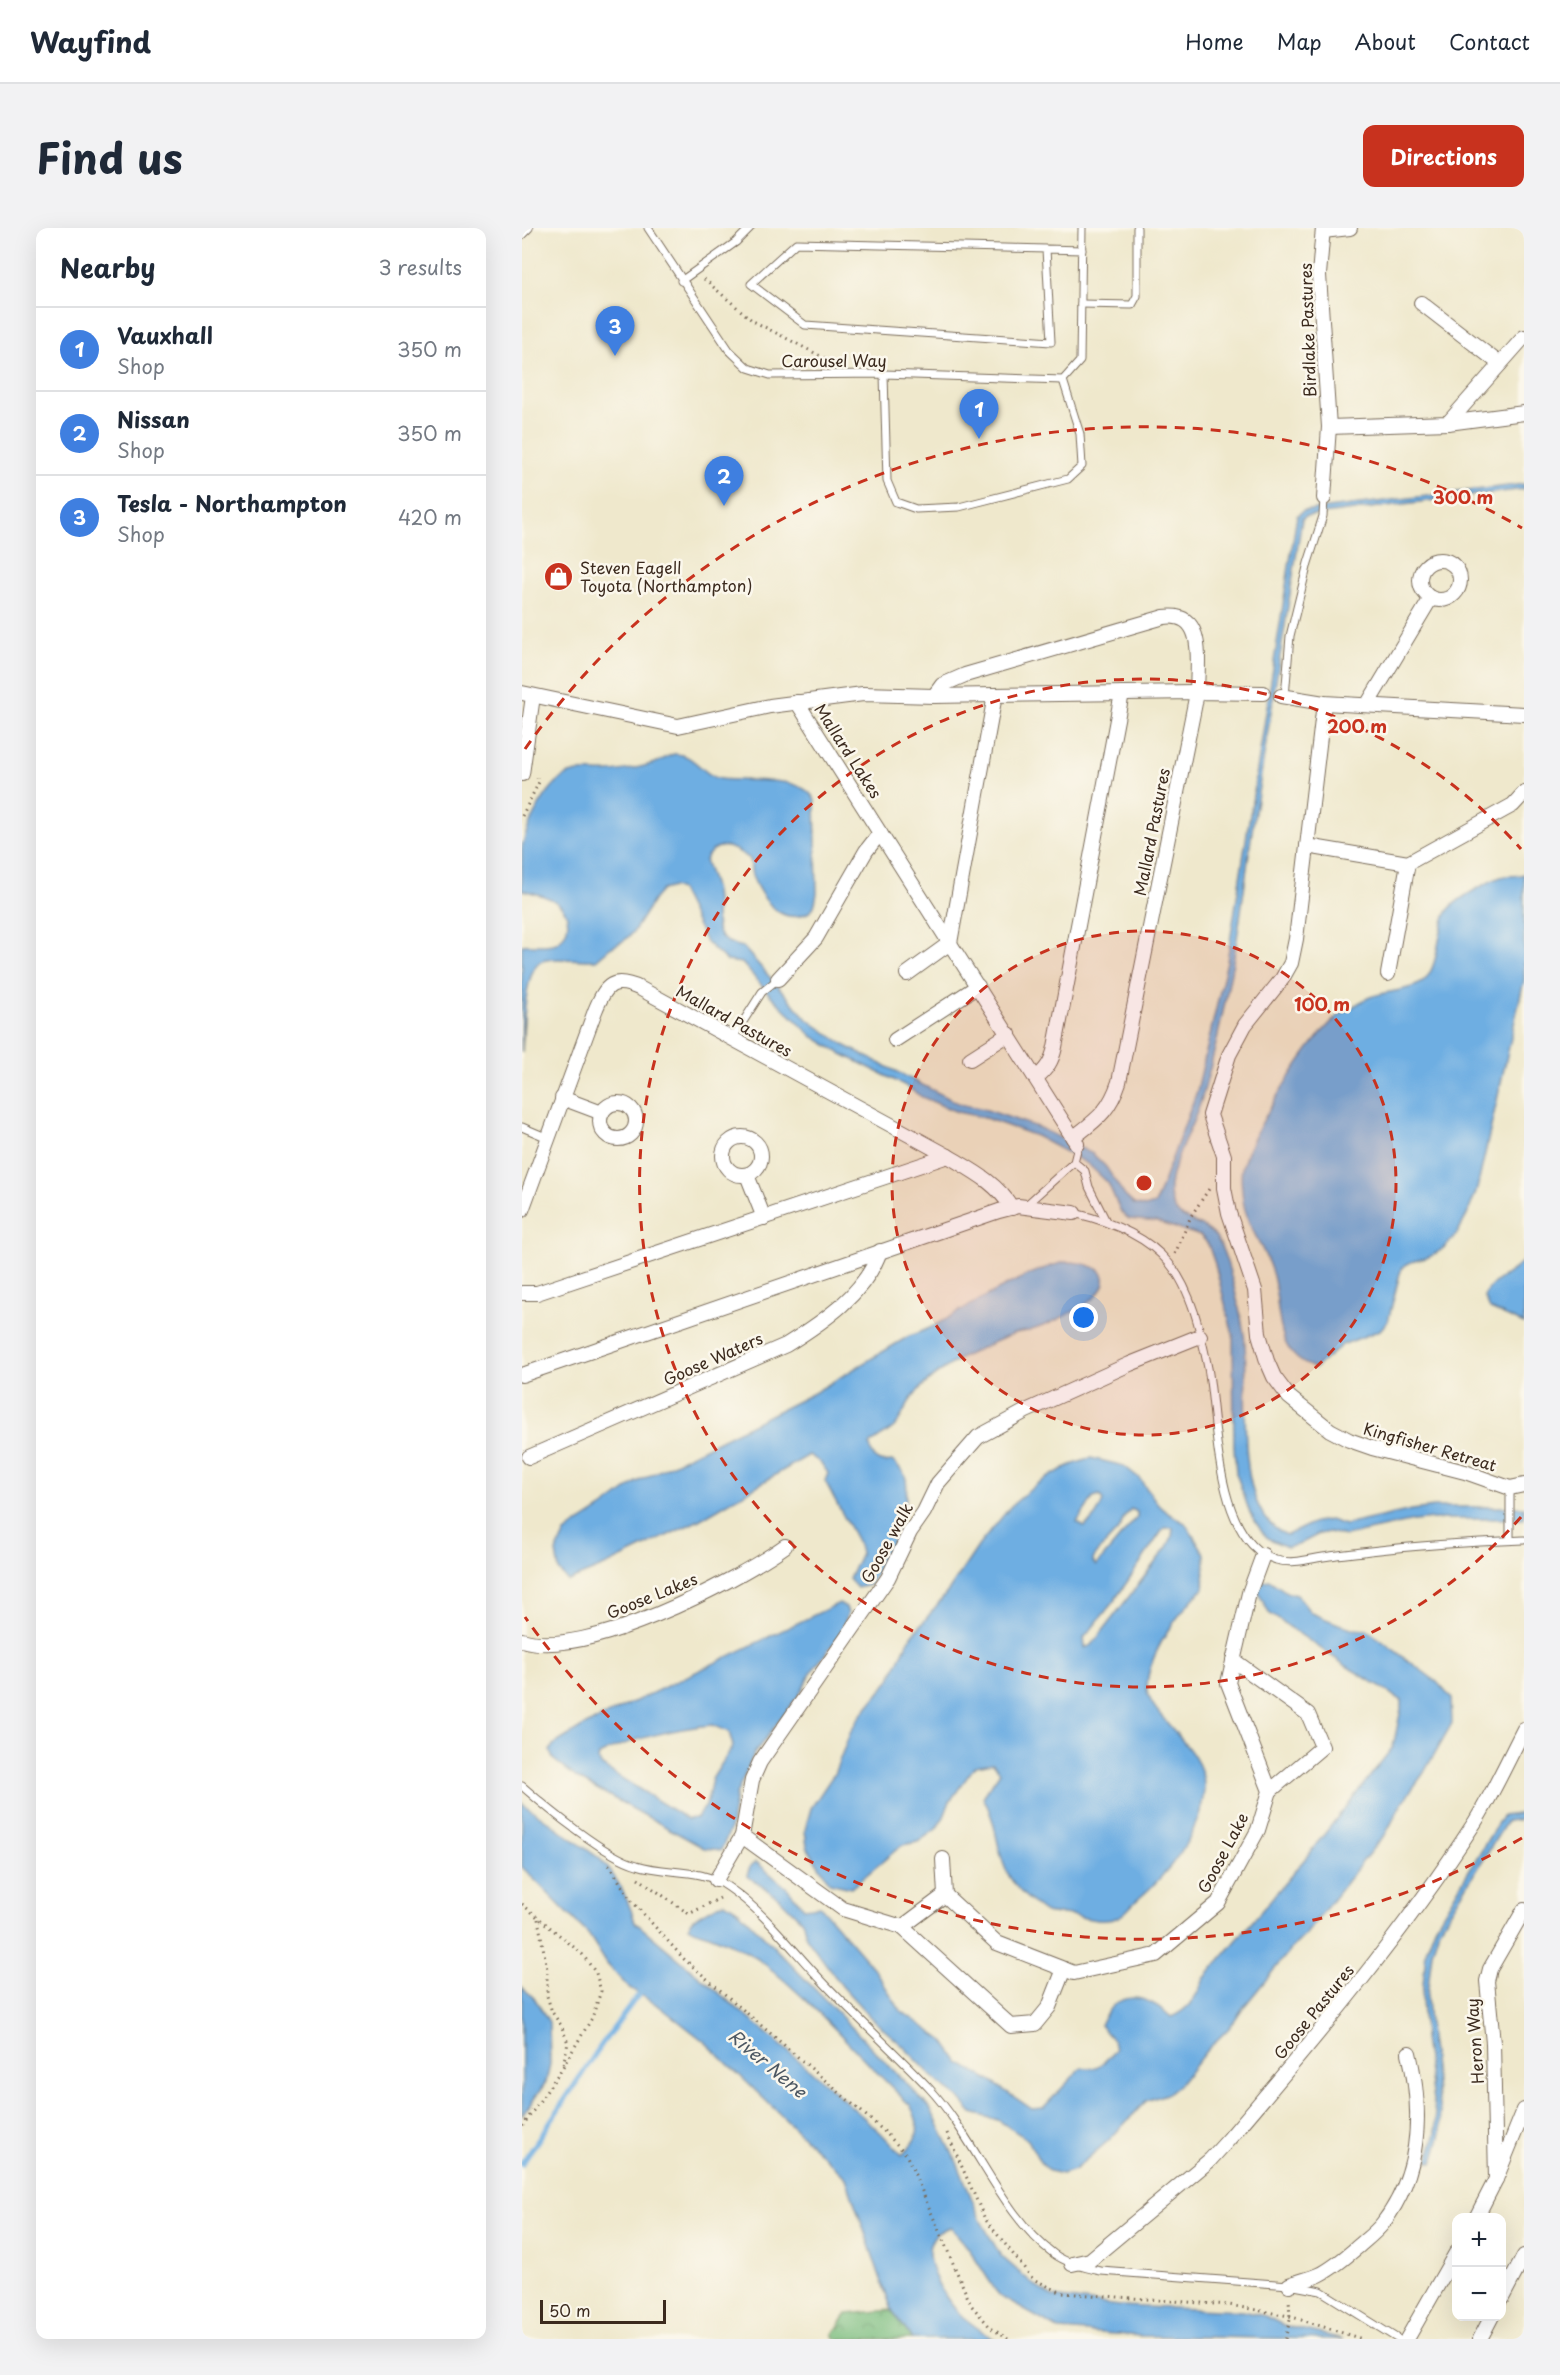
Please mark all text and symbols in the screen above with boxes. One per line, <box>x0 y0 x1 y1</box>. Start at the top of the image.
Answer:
text: Wayfind <box>30 20 151 63</box>
text: Home <box>1185 25 1244 57</box>
text: Map <box>1277 25 1322 57</box>
text: About <box>1355 25 1416 57</box>
text: Contact <box>1449 25 1530 57</box>
text: Find us <box>36 125 183 188</box>
button: Directions <box>1363 125 1524 187</box>
text: Nearby <box>60 248 155 287</box>
text: 3 results <box>379 252 462 282</box>
street label: Birdlake Pastures <box>1293 262 1321 398</box>
pin: 3 <box>596 306 634 356</box>
text: Vauxhall <box>117 318 213 351</box>
text: 1 <box>75 334 84 364</box>
text: 350 m <box>397 334 462 364</box>
street label: Carousel Way <box>781 348 887 372</box>
text: Shop <box>117 351 165 381</box>
pin: 1 <box>960 390 998 439</box>
text: Nissan <box>117 402 190 435</box>
text: 2 <box>72 418 87 448</box>
text: 350 m <box>397 418 462 448</box>
text: Shop <box>117 435 165 465</box>
pin: 2 <box>704 456 744 506</box>
text: 300 m <box>1433 483 1493 510</box>
text: Tesla - Northampton <box>117 486 347 519</box>
text: 3 <box>73 502 86 532</box>
text: 420 m <box>398 502 462 532</box>
text: Shop <box>117 519 165 549</box>
place label: Steven Eagell Toyota (Northampton) <box>580 555 753 597</box>
shop icon: Steven Eagell Toyota (Northampton) <box>543 561 575 593</box>
street label: Mallard Lakes <box>809 698 888 803</box>
text: 200 m <box>1327 712 1387 739</box>
street label: Mallard Pastures <box>1127 766 1175 898</box>
street label: Mallard Pastures <box>672 978 797 1062</box>
text: 100 m <box>1294 990 1350 1017</box>
centre of rings <box>1134 1173 1154 1193</box>
your location <box>1069 1303 1098 1332</box>
street label: Goose Waters <box>659 1325 766 1391</box>
street label: Kingfisher Retreat <box>1361 1416 1500 1477</box>
street label: Goose walk <box>854 1498 918 1587</box>
street label: Goose Lakes <box>603 1566 701 1624</box>
street label: Goose Lake <box>1191 1808 1253 1897</box>
street label: Goose Pastures <box>1267 1959 1359 2064</box>
street label: Heron Way <box>1459 1997 1489 2085</box>
water label: River Nene <box>723 2022 814 2105</box>
map controls <box>1452 2213 1506 2321</box>
button: + <box>1452 2213 1506 2267</box>
button: − <box>1452 2267 1506 2321</box>
scale bar <box>540 2297 666 2324</box>
text: 50 m <box>549 2298 590 2322</box>

